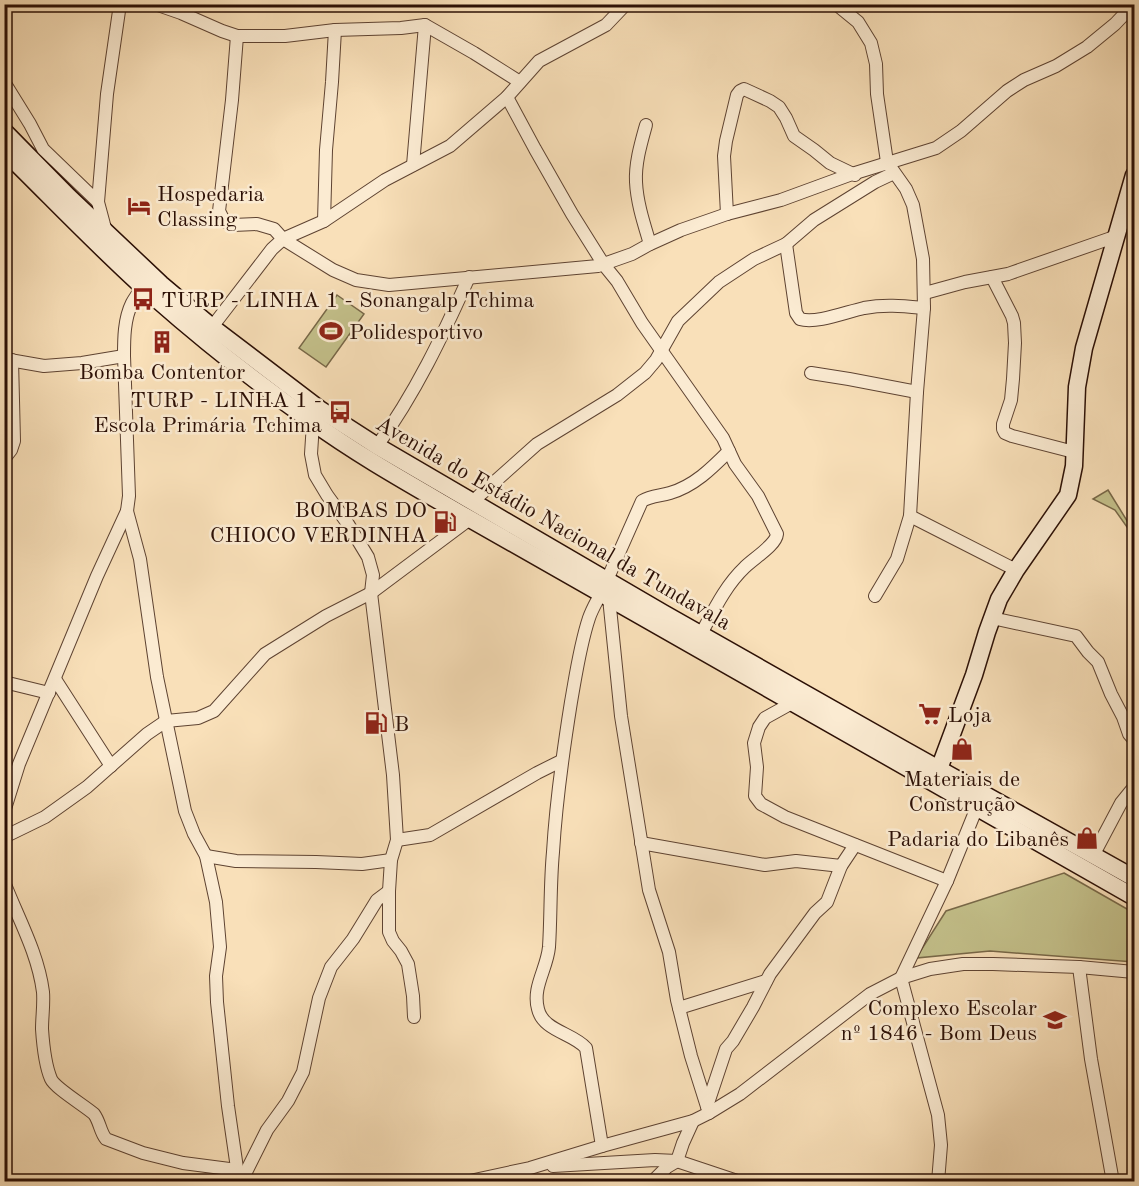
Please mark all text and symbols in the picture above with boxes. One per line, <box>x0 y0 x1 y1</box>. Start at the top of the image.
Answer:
place label: Hospedaria Classing <box>157 184 265 231</box>
hotel icon: Hospedaria Classing <box>126 193 152 219</box>
bus stop icon: TURP - LINHA 1 - Sonangalp Tchima <box>130 286 156 312</box>
place label: TURP - LINHA 1 - Sonangalp Tchima <box>161 290 535 312</box>
sports icon: Polidesportivo <box>318 318 344 344</box>
place label: Polidesportivo <box>349 322 483 344</box>
building icon: Bomba Contentor <box>149 329 175 355</box>
place label: Bomba Contentor <box>79 362 245 384</box>
place label: TURP - LINHA 1 - Escola Primária Tchima <box>94 390 322 437</box>
bus stop icon: TURP - LINHA 1 - Escola Primária Tchima <box>327 399 353 425</box>
street label: Avenida do Estádio Nacional da Tundavala <box>372 413 734 635</box>
place label: BOMBAS DO CHIOCO VERDINHA <box>210 500 427 547</box>
fuel station icon: BOMBAS DO CHIOCO VERDINHA <box>432 509 458 535</box>
supermarket icon: Loja <box>917 701 943 727</box>
place label: Loja <box>948 705 992 727</box>
fuel station icon: B <box>363 710 389 736</box>
place label: B <box>394 714 409 736</box>
shop icon: Materiais de Construção <box>949 736 975 762</box>
place label: Materiais de Construção <box>904 769 1020 816</box>
shop icon: Padaria do Libanês <box>1074 825 1100 851</box>
place label: Padaria do Libanês <box>887 829 1069 851</box>
place label: Complexo Escolar nº 1846 - Bom Deus <box>841 998 1037 1045</box>
school or university icon: Complexo Escolar nº 1846 - Bom Deus <box>1042 1007 1068 1033</box>

